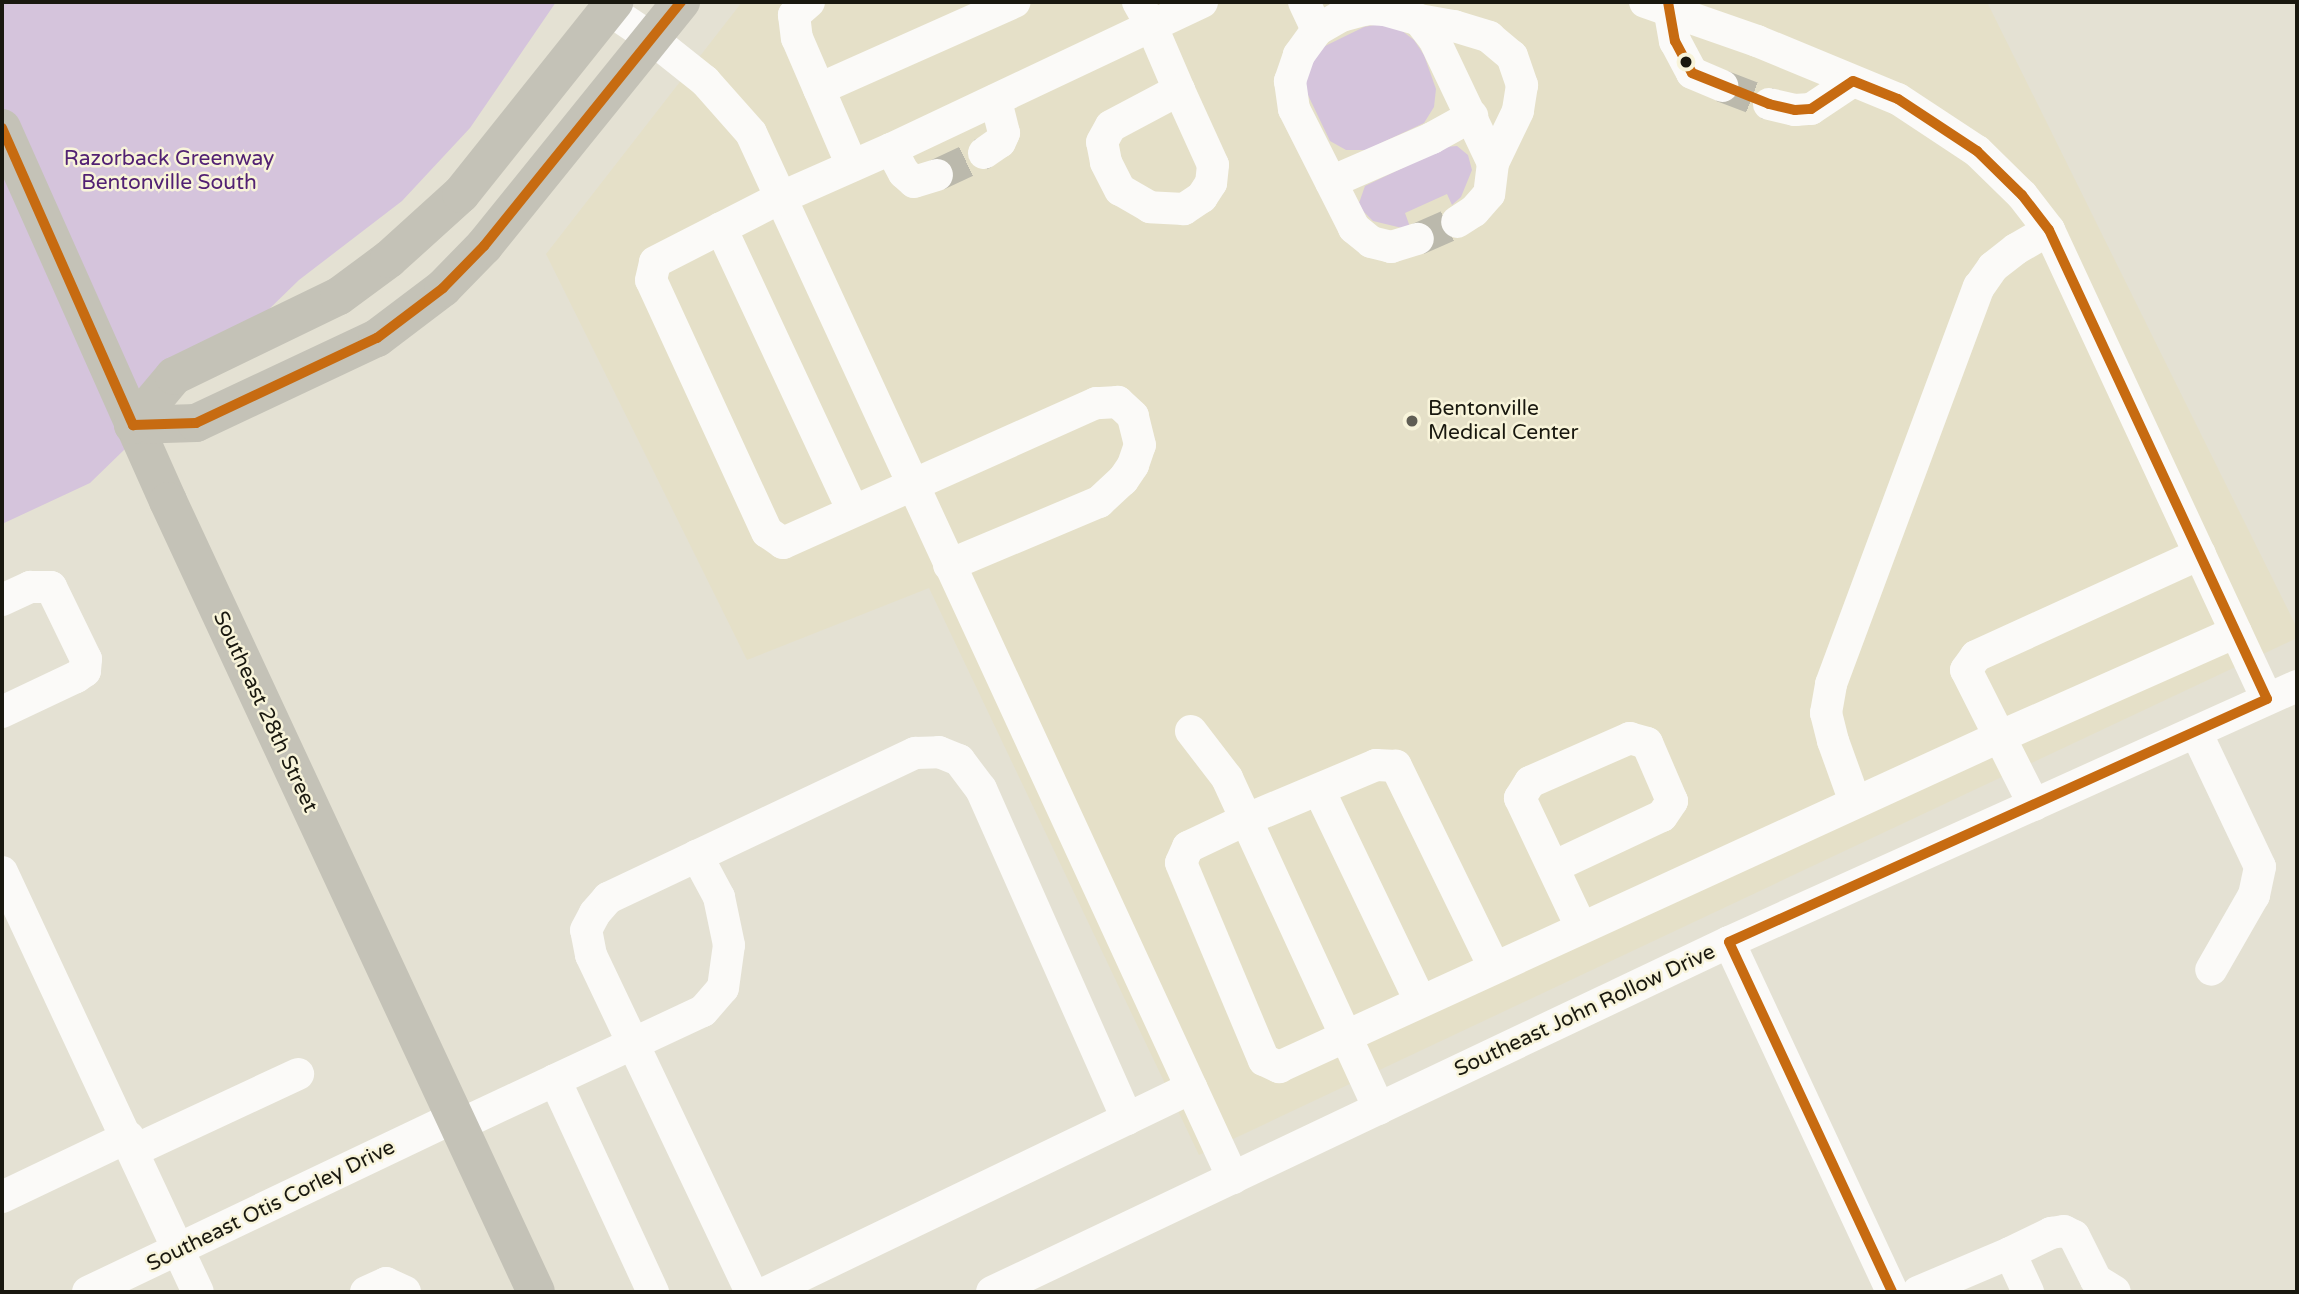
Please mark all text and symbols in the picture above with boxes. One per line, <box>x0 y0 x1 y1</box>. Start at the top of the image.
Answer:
unlabelled marker <box>1679 55 1693 69</box>
park label: Razorback Greenway Bentonville South <box>64 146 274 196</box>
place label: Bentonville Medical Center <box>1428 396 1579 446</box>
marker: Bentonville Medical Center <box>1402 411 1422 431</box>
street label: Southeast 28th Street <box>207 607 323 817</box>
street label: Southeast John Rollow Drive <box>1451 939 1719 1083</box>
street label: Southeast Otis Corley Drive <box>143 1135 399 1277</box>

